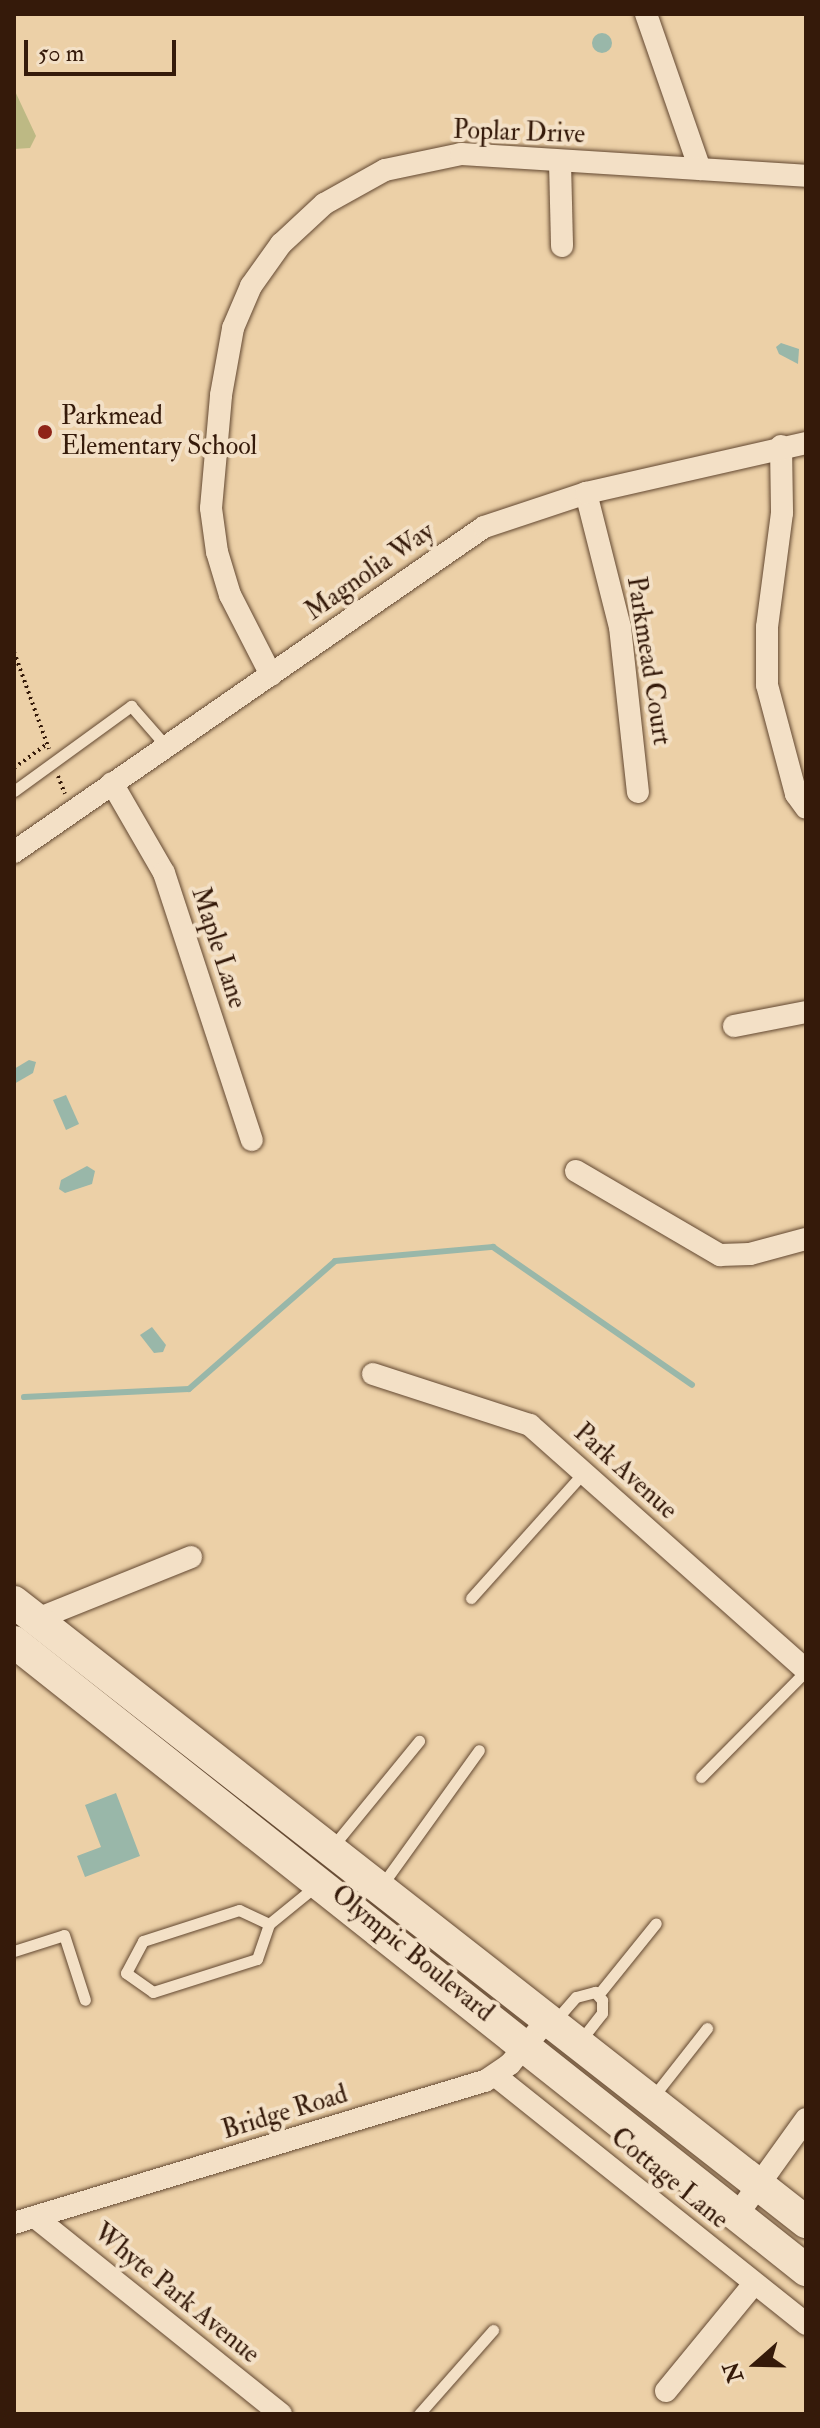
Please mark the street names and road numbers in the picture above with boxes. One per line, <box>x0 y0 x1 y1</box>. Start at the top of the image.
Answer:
street label: Poplar Drive <box>452 115 586 151</box>
street label: Magnolia Way <box>300 516 440 628</box>
street label: Parkmead Court <box>619 574 677 748</box>
street label: Maple Lane <box>184 884 252 1012</box>
street label: Park Avenue <box>567 1418 683 1526</box>
street label: Olympic Boulevard <box>325 1879 499 2029</box>
street label: Bridge Road <box>218 2079 352 2147</box>
street label: Cottage Lane <box>604 2122 734 2236</box>
street label: Whyte Park Avenue <box>87 2218 265 2370</box>

